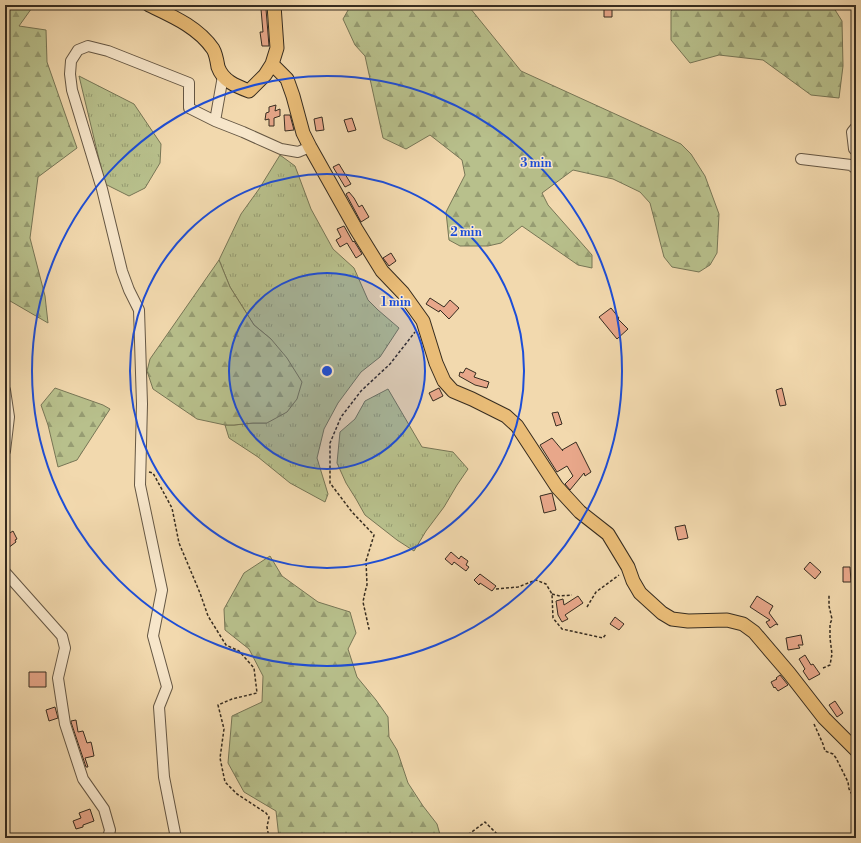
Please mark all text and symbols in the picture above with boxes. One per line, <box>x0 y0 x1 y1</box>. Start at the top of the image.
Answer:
text: 3 min <box>520 156 552 171</box>
text: 2 min <box>450 225 482 240</box>
text: 1 min <box>381 295 412 310</box>
centre of rings <box>320 364 334 378</box>

